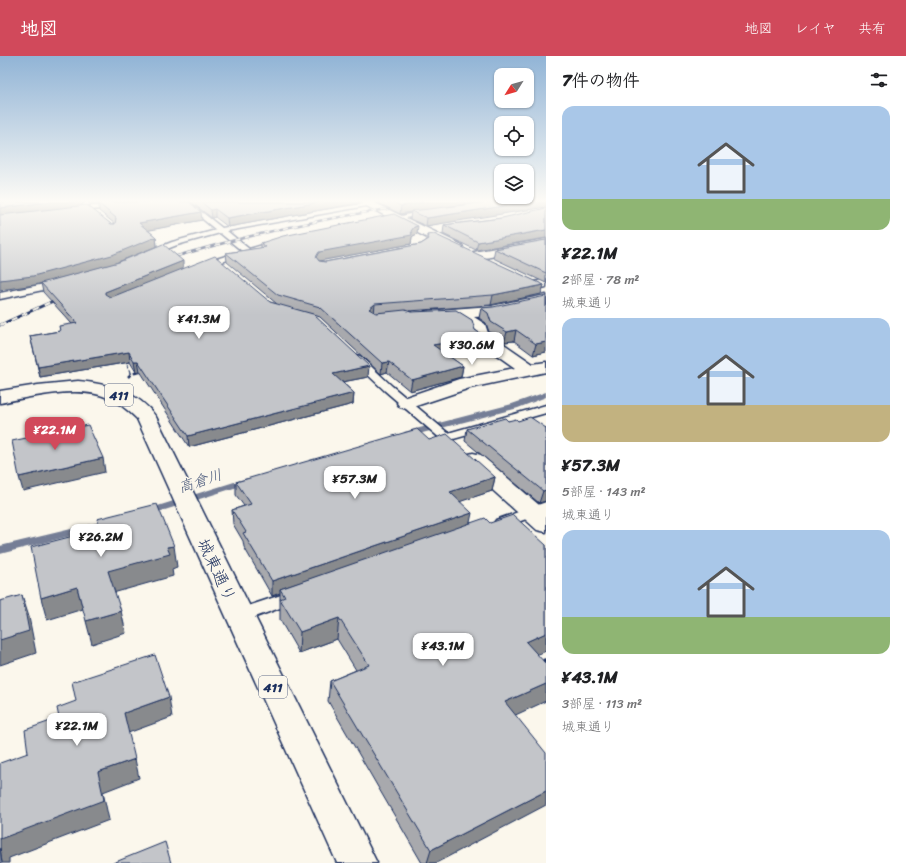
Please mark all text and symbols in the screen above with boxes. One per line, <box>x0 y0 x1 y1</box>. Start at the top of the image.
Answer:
text: 地図 <box>20 12 58 45</box>
text: 地図 <box>745 16 773 41</box>
text: レイヤ <box>795 16 836 41</box>
text: 共有 <box>858 16 886 41</box>
text: 7件の物件 <box>562 65 640 95</box>
north arrow <box>494 68 534 108</box>
map controls <box>494 68 534 204</box>
icon: filters <box>868 69 890 91</box>
button: locate <box>494 116 534 156</box>
icon: home <box>690 132 762 204</box>
button: layers <box>494 164 534 204</box>
text: ¥22.1M <box>562 238 617 268</box>
text: 2部屋 · 78 m² <box>562 268 639 291</box>
text: 城東通り <box>562 291 614 314</box>
pin: ¥41.3M <box>166 306 232 340</box>
text: ¥41.3M <box>178 307 220 330</box>
pin: ¥30.6M <box>439 332 505 366</box>
text: ¥30.6M <box>450 333 494 356</box>
icon: home <box>690 344 762 416</box>
road number: 411 <box>105 384 133 406</box>
pin: ¥22.1M <box>22 417 88 451</box>
text: ¥22.1M <box>34 418 76 441</box>
text: ¥57.3M <box>562 450 620 480</box>
water label: 高倉川 <box>175 462 225 500</box>
pin: ¥57.3M <box>322 466 388 500</box>
text: ¥57.3M <box>333 467 377 490</box>
text: 5部屋 · 143 m² <box>562 480 646 503</box>
text: 城東通り <box>562 503 614 526</box>
pin: ¥26.2M <box>68 524 134 558</box>
text: ¥26.2M <box>79 525 123 548</box>
street label: 城東通り <box>189 533 245 607</box>
icon: home <box>690 556 762 628</box>
pin: ¥43.1M <box>410 633 476 667</box>
text: ¥43.1M <box>422 634 464 657</box>
text: ¥43.1M <box>562 662 618 692</box>
road number: 411 <box>259 676 287 698</box>
text: 3部屋 · 113 m² <box>562 692 642 715</box>
pin: ¥22.1M <box>44 713 110 747</box>
text: ¥22.1M <box>56 714 98 737</box>
text: 城東通り <box>562 715 614 738</box>

